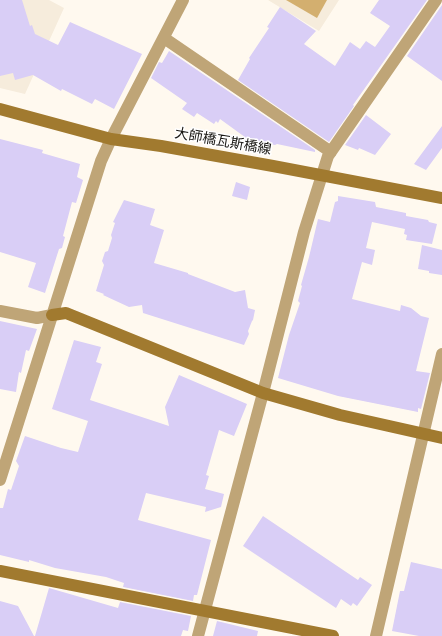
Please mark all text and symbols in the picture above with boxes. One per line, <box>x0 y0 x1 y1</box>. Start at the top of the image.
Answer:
street label: 大師橋瓦斯橋線 <box>173 125 273 159</box>

